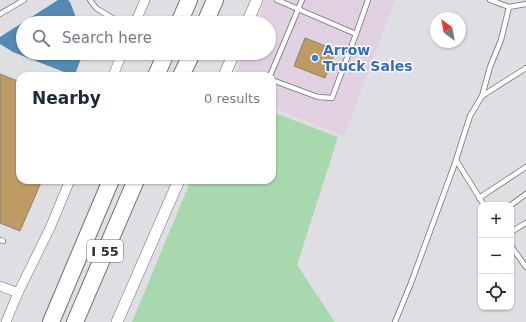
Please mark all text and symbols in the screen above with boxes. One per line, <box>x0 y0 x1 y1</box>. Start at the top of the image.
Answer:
north arrow <box>430 12 466 48</box>
search box <box>16 16 276 60</box>
icon: search <box>30 27 52 49</box>
text: Search here <box>62 29 152 47</box>
place label: Arrow Truck Sales <box>323 42 413 74</box>
marker: Arrow Truck Sales <box>310 53 320 63</box>
text: Nearby <box>32 88 101 108</box>
text: 0 results <box>204 91 260 106</box>
map controls <box>478 202 514 310</box>
button: + <box>478 202 514 238</box>
button: − <box>478 238 514 274</box>
road number: I 55 <box>87 240 123 262</box>
button: locate <box>478 274 514 310</box>

